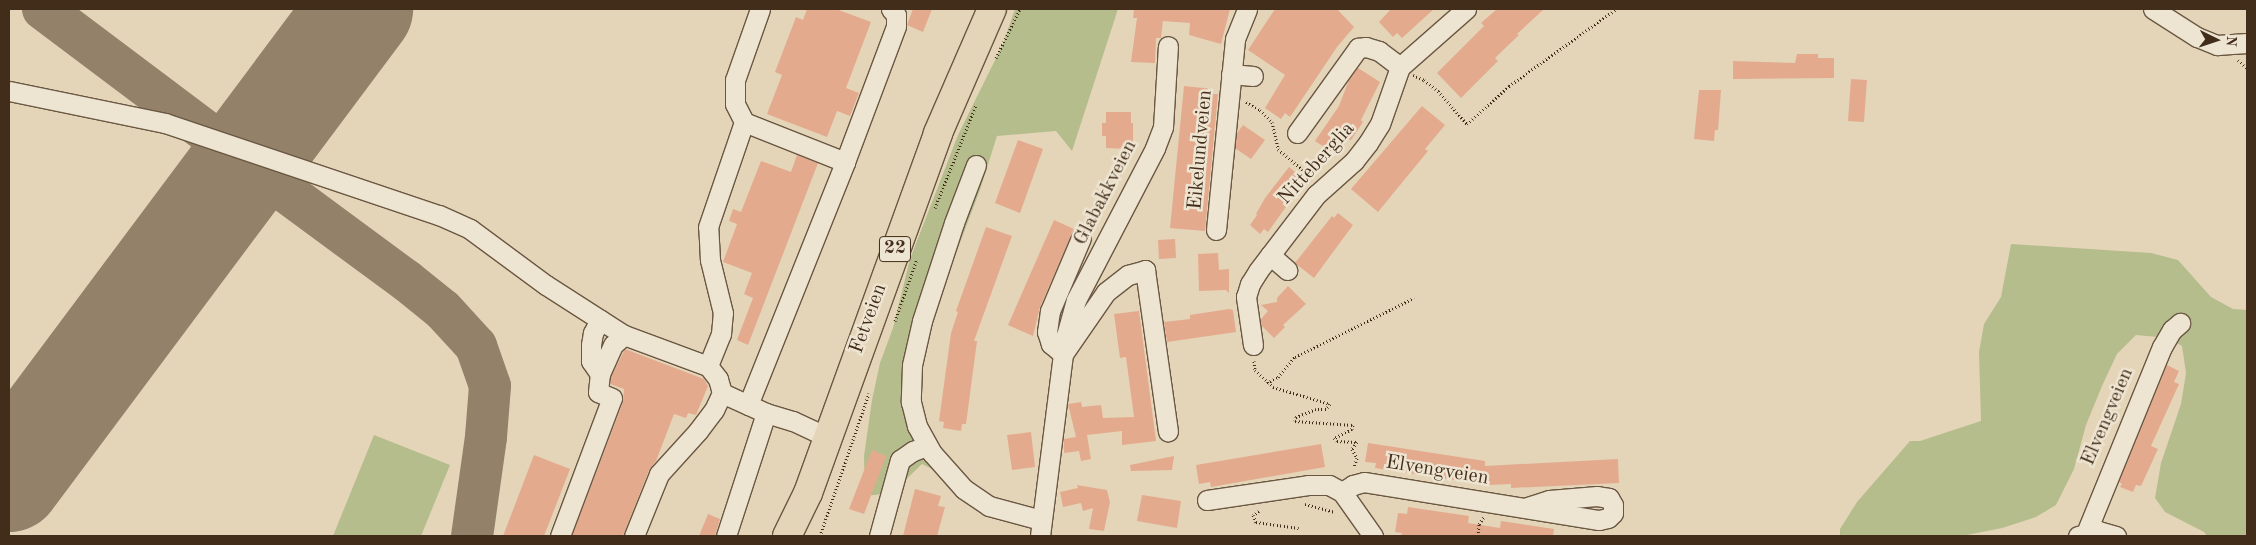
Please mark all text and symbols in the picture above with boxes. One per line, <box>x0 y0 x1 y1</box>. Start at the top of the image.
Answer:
north arrow <box>2191 15 2241 65</box>
text: N <box>2224 35 2238 47</box>
street label: Eikelundveien <box>1184 89 1218 211</box>
street label: Nitteberglia <box>1274 118 1360 210</box>
street label: Glabakkveien <box>1069 136 1143 250</box>
road number: 22 <box>879 232 911 266</box>
street label: Fetveien <box>845 281 893 357</box>
street label: Elvengveien <box>2077 365 2139 469</box>
street label: Elvengveien <box>1384 451 1490 491</box>

